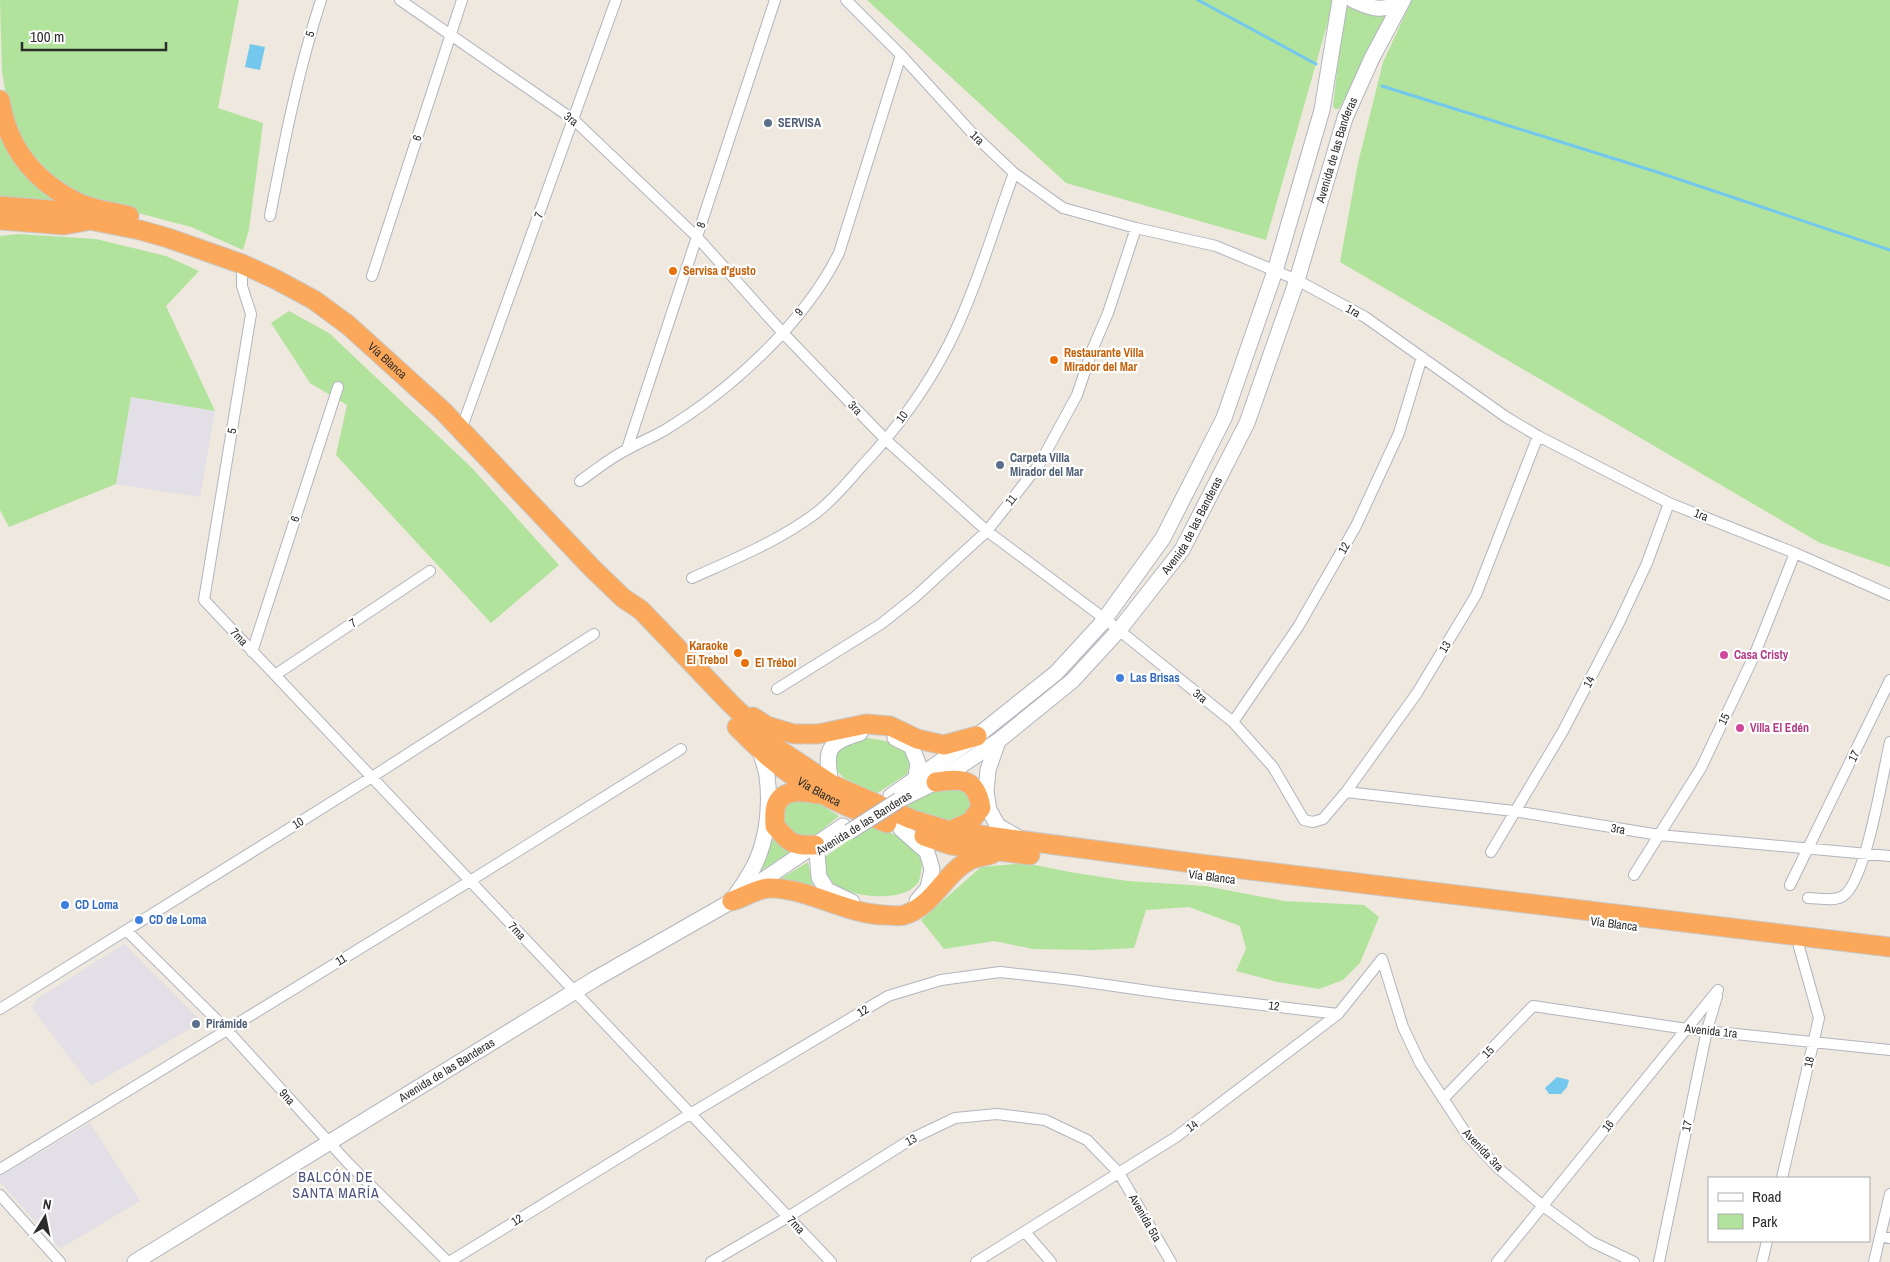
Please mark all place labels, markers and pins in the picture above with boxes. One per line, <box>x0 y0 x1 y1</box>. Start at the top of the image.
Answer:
place label: SERVISA <box>778 115 822 131</box>
marker: SERVISA <box>762 117 774 129</box>
place label: Servisa d'gusto <box>683 263 756 279</box>
marker: Servisa d'gusto <box>667 265 679 277</box>
place label: Restaurante Villa Mirador del Mar <box>1064 345 1144 375</box>
marker: Restaurante Villa Mirador del Mar <box>1048 354 1060 366</box>
place label: Carpeta Villa Mirador del Mar <box>1010 450 1083 480</box>
marker: Carpeta Villa Mirador del Mar <box>994 459 1006 471</box>
place label: Karaoke El Trebol <box>686 638 729 668</box>
marker: Karaoke El Trebol <box>732 647 744 659</box>
place label: Casa Cristy <box>1734 647 1789 663</box>
marker: Casa Cristy <box>1718 649 1730 661</box>
place label: El Trébol <box>755 655 797 671</box>
marker: El Trébol <box>739 657 751 669</box>
place label: Las Brisas <box>1130 670 1180 686</box>
marker: Las Brisas <box>1114 672 1126 684</box>
place label: Villa El Edén <box>1750 720 1809 736</box>
marker: Villa El Edén <box>1734 722 1746 734</box>
place label: CD Loma <box>75 897 119 913</box>
marker: CD Loma <box>59 899 71 911</box>
place label: CD de Loma <box>149 912 207 928</box>
marker: CD de Loma <box>133 914 145 926</box>
place label: Pirámide <box>206 1016 248 1032</box>
marker: Pirámide <box>190 1018 202 1030</box>

